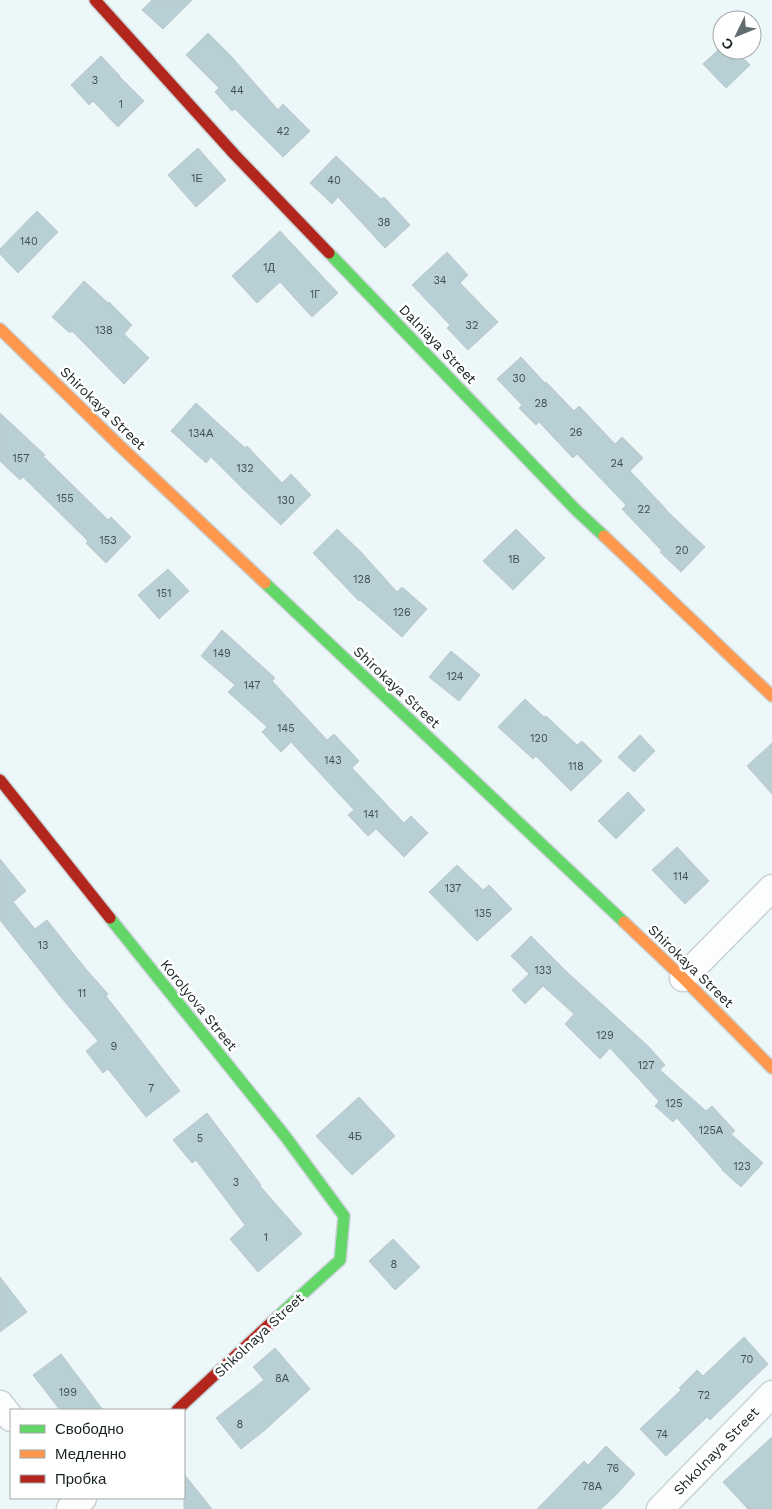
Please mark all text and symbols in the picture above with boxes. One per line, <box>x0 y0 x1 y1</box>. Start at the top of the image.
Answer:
north arrow <box>712 10 762 60</box>
text: С <box>718 35 737 53</box>
house number: 3 <box>92 74 98 87</box>
house number: 44 <box>230 84 244 97</box>
house number: 1 <box>119 98 123 111</box>
house number: 42 <box>276 125 290 138</box>
house number: 1Е <box>191 172 203 185</box>
house number: 40 <box>327 174 341 187</box>
house number: 38 <box>377 216 391 229</box>
house number: 140 <box>20 235 38 248</box>
house number: 1Д <box>263 261 275 274</box>
house number: 34 <box>433 274 447 287</box>
house number: 1Г <box>310 288 320 301</box>
street label: Dalniaya Street <box>396 301 480 387</box>
house number: 32 <box>466 319 478 332</box>
house number: 138 <box>95 324 113 337</box>
street label: Shirokaya Street <box>57 363 149 453</box>
house number: 30 <box>512 372 526 385</box>
house number: 28 <box>534 397 548 410</box>
house number: 26 <box>569 426 583 439</box>
house number: 134А <box>189 427 214 440</box>
house number: 157 <box>13 452 29 465</box>
house number: 24 <box>611 457 624 470</box>
house number: 132 <box>236 462 254 475</box>
house number: 155 <box>56 492 74 505</box>
house number: 130 <box>277 494 295 507</box>
house number: 22 <box>638 503 650 516</box>
house number: 153 <box>99 534 117 547</box>
house number: 20 <box>675 544 689 557</box>
house number: 1В <box>508 553 520 566</box>
house number: 128 <box>353 573 371 586</box>
house number: 151 <box>157 587 171 600</box>
house number: 126 <box>393 606 411 619</box>
street label: Shirokaya Street <box>351 643 444 731</box>
house number: 149 <box>213 647 231 660</box>
house number: 124 <box>446 670 464 683</box>
house number: 147 <box>244 679 260 692</box>
house number: 145 <box>277 722 295 735</box>
house number: 120 <box>530 732 548 745</box>
house number: 143 <box>324 754 342 767</box>
house number: 118 <box>568 760 584 773</box>
house number: 141 <box>363 808 379 821</box>
house number: 114 <box>673 870 689 883</box>
house number: 137 <box>445 882 461 895</box>
house number: 135 <box>474 907 492 920</box>
street label: Shirokaya Street <box>645 921 737 1011</box>
house number: 13 <box>38 939 48 952</box>
street label: Korolyova Street <box>158 956 241 1054</box>
house number: 133 <box>534 964 552 977</box>
house number: 11 <box>78 987 86 1000</box>
house number: 129 <box>596 1029 614 1042</box>
house number: 9 <box>111 1040 118 1053</box>
house number: 127 <box>638 1059 654 1072</box>
house number: 7 <box>148 1082 154 1095</box>
house number: 125 <box>665 1097 683 1110</box>
house number: 125А <box>699 1124 724 1137</box>
house number: 4Б <box>348 1130 362 1143</box>
house number: 5 <box>197 1132 203 1145</box>
house number: 123 <box>733 1160 751 1173</box>
house number: 3 <box>233 1176 239 1189</box>
house number: 1 <box>264 1231 268 1244</box>
house number: 8 <box>391 1258 398 1271</box>
street label: Shkolnaya Street <box>211 1290 307 1380</box>
house number: 70 <box>741 1353 754 1366</box>
house number: 8А <box>275 1372 290 1385</box>
house number: 199 <box>59 1386 77 1399</box>
house number: 72 <box>698 1389 710 1402</box>
street label: Shkolnaya Street <box>670 1404 762 1498</box>
legend <box>10 1409 185 1499</box>
house number: 8 <box>237 1418 244 1431</box>
text: Свободно <box>55 1420 124 1438</box>
house number: 74 <box>656 1428 668 1441</box>
text: Медленно <box>55 1445 126 1463</box>
house number: 76 <box>607 1462 620 1475</box>
text: Пробка <box>55 1470 107 1488</box>
house number: 78А <box>582 1480 603 1493</box>

